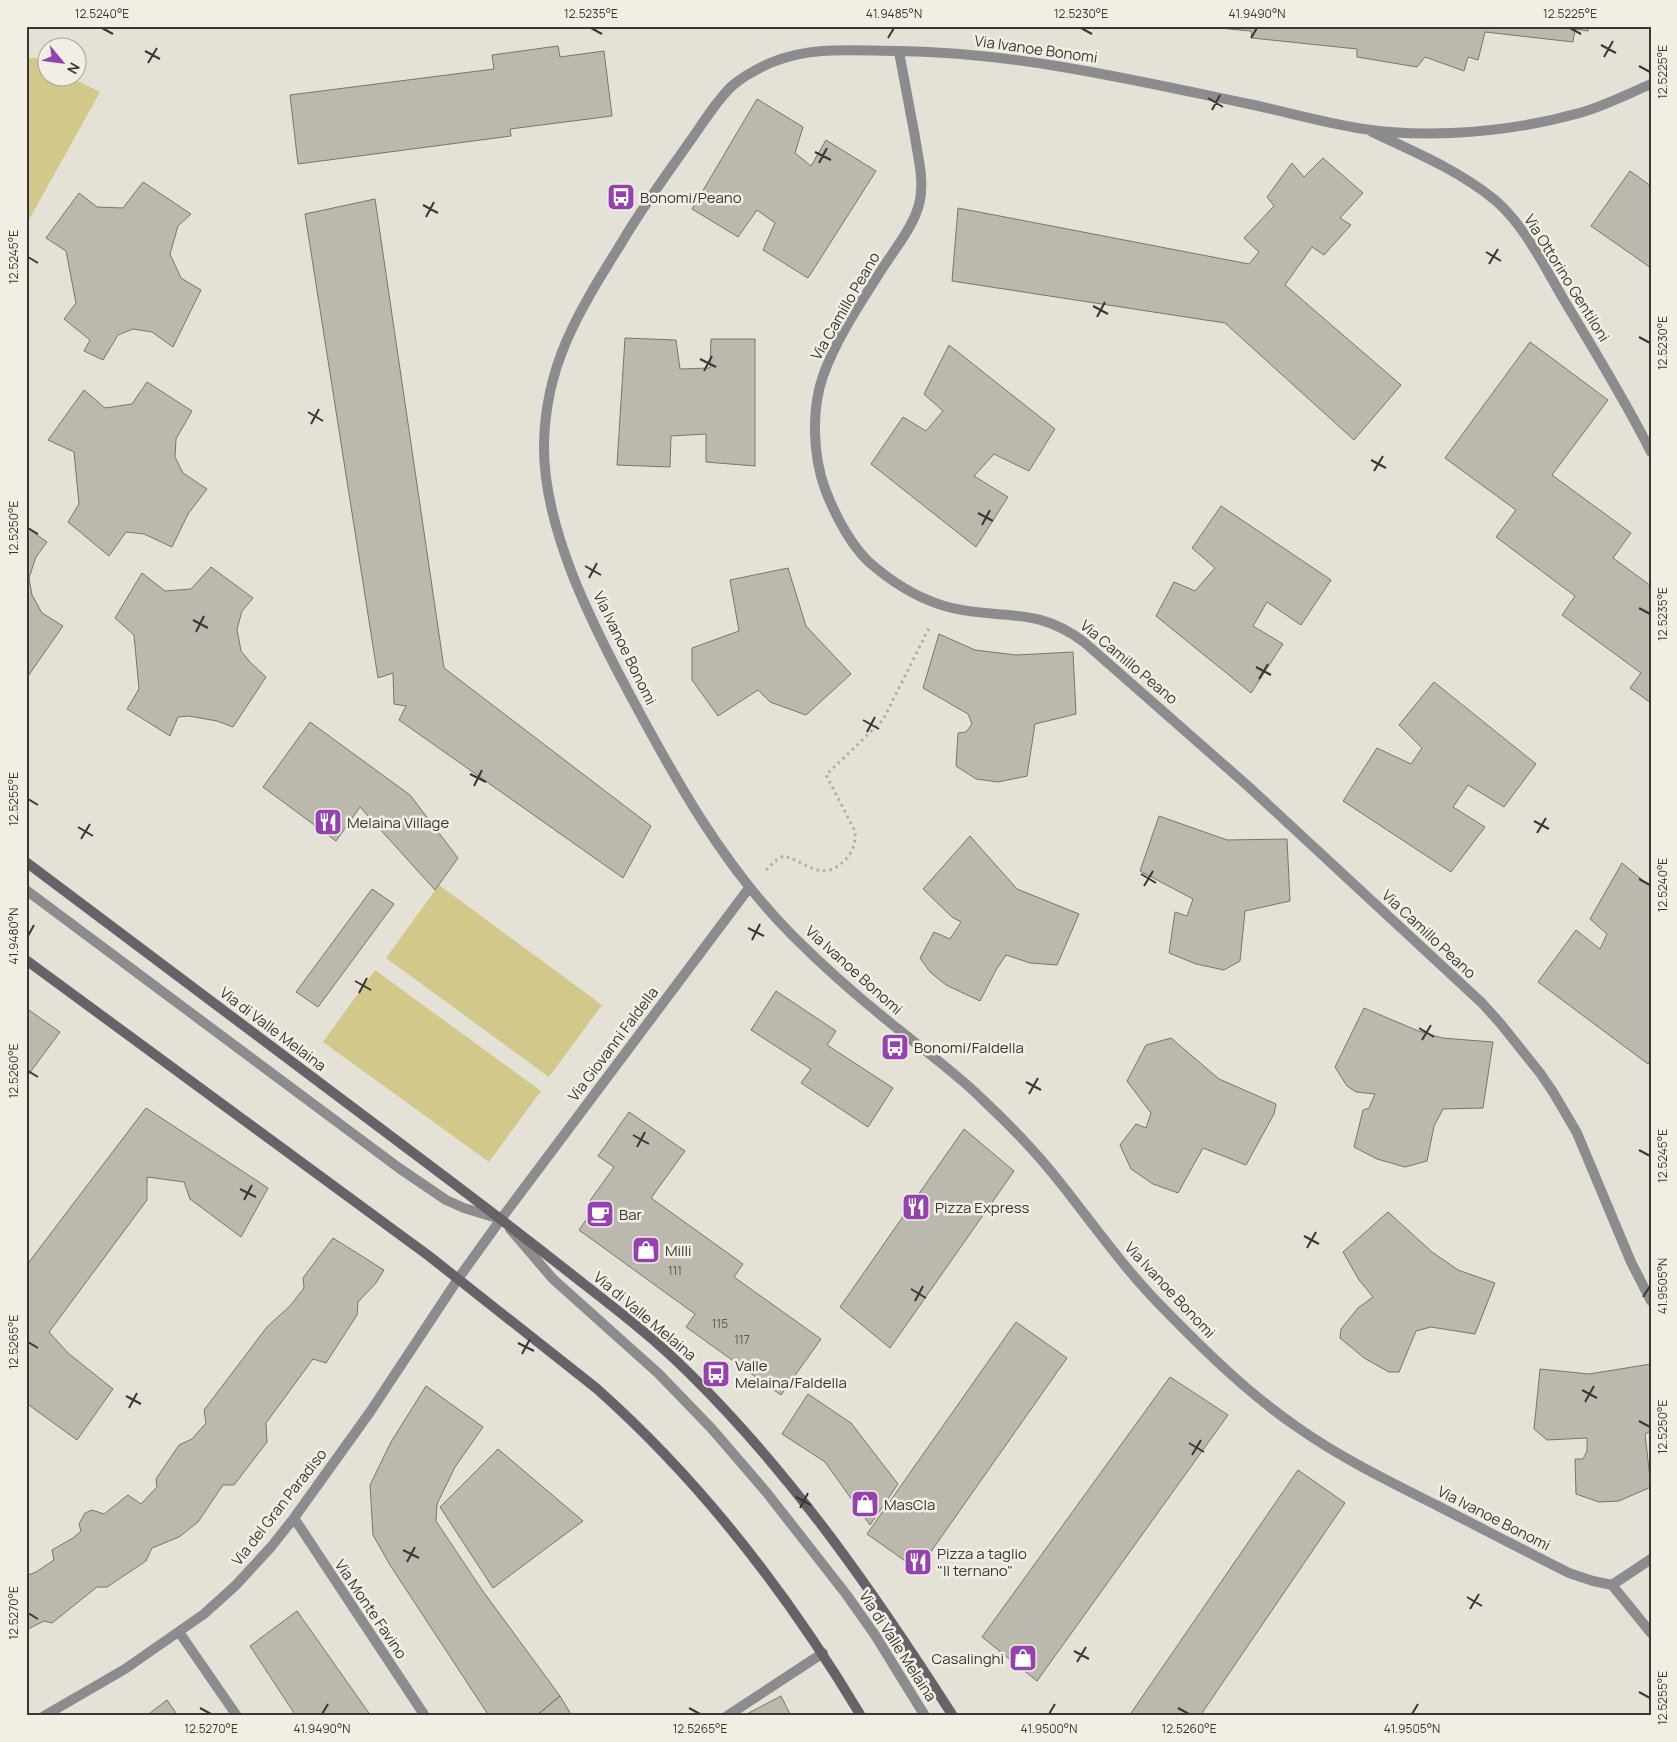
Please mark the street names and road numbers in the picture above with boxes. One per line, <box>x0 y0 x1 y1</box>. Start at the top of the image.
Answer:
street label: Via Ivanoe Bonomi <box>973 30 1099 68</box>
street label: Via Ottorino Gentiloni <box>1519 210 1615 346</box>
street label: Via Camillo Peano <box>806 248 885 364</box>
street label: Via Ivanoe Bonomi <box>588 588 662 708</box>
street label: Via Camillo Peano <box>1076 615 1182 709</box>
street label: Via Camillo Peano <box>1377 885 1481 983</box>
street label: Via Ivanoe Bonomi <box>801 921 907 1019</box>
street label: Via di Valle Melaina <box>215 982 331 1076</box>
street label: Via Giovanni Faldella <box>563 983 663 1105</box>
street label: Via Ivanoe Bonomi <box>1120 1237 1220 1343</box>
street label: Via di Valle Melaina <box>589 1267 701 1365</box>
street label: Via del Gran Paradiso <box>227 1444 331 1570</box>
street label: Via Ivanoe Bonomi <box>1434 1480 1554 1556</box>
street label: Via Monte Favino <box>330 1555 412 1663</box>
street label: Via di Valle Melaina <box>854 1586 942 1706</box>

